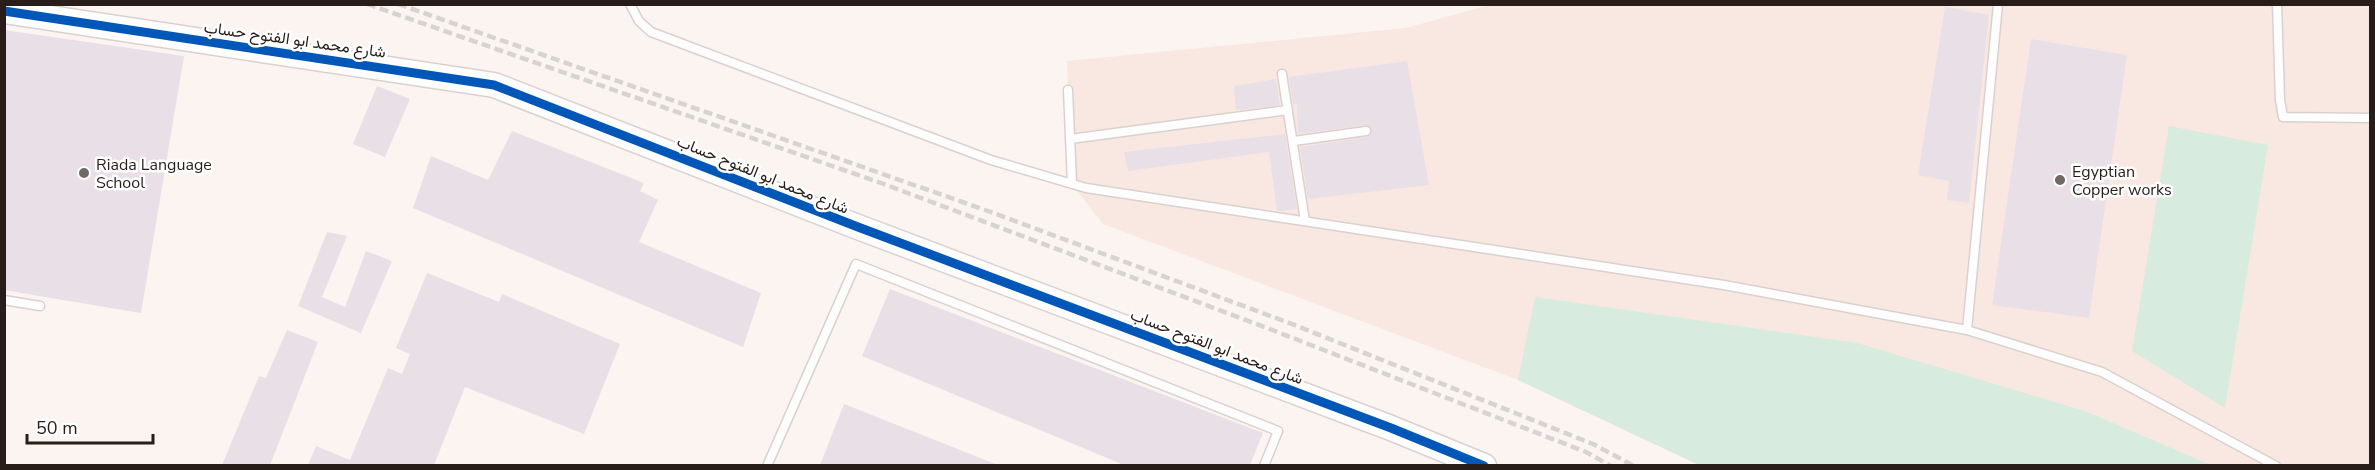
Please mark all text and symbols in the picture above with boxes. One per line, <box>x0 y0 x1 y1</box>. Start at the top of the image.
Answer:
street label: شارع محمد ابو الفتوح حساب <box>202 16 387 64</box>
street label: شارع محمد ابو الفتوح حساب <box>673 130 852 220</box>
place label: Riada Language School <box>96 154 212 194</box>
place label: Egyptian Copper works <box>2072 161 2172 201</box>
marker: Riada Language School <box>77 166 91 180</box>
marker: Egyptian Copper works <box>2053 173 2067 187</box>
street label: شارع محمد ابو الفتوح حساب <box>1127 304 1306 390</box>
scale bar <box>27 407 153 445</box>
text: 50 m <box>36 416 78 440</box>

